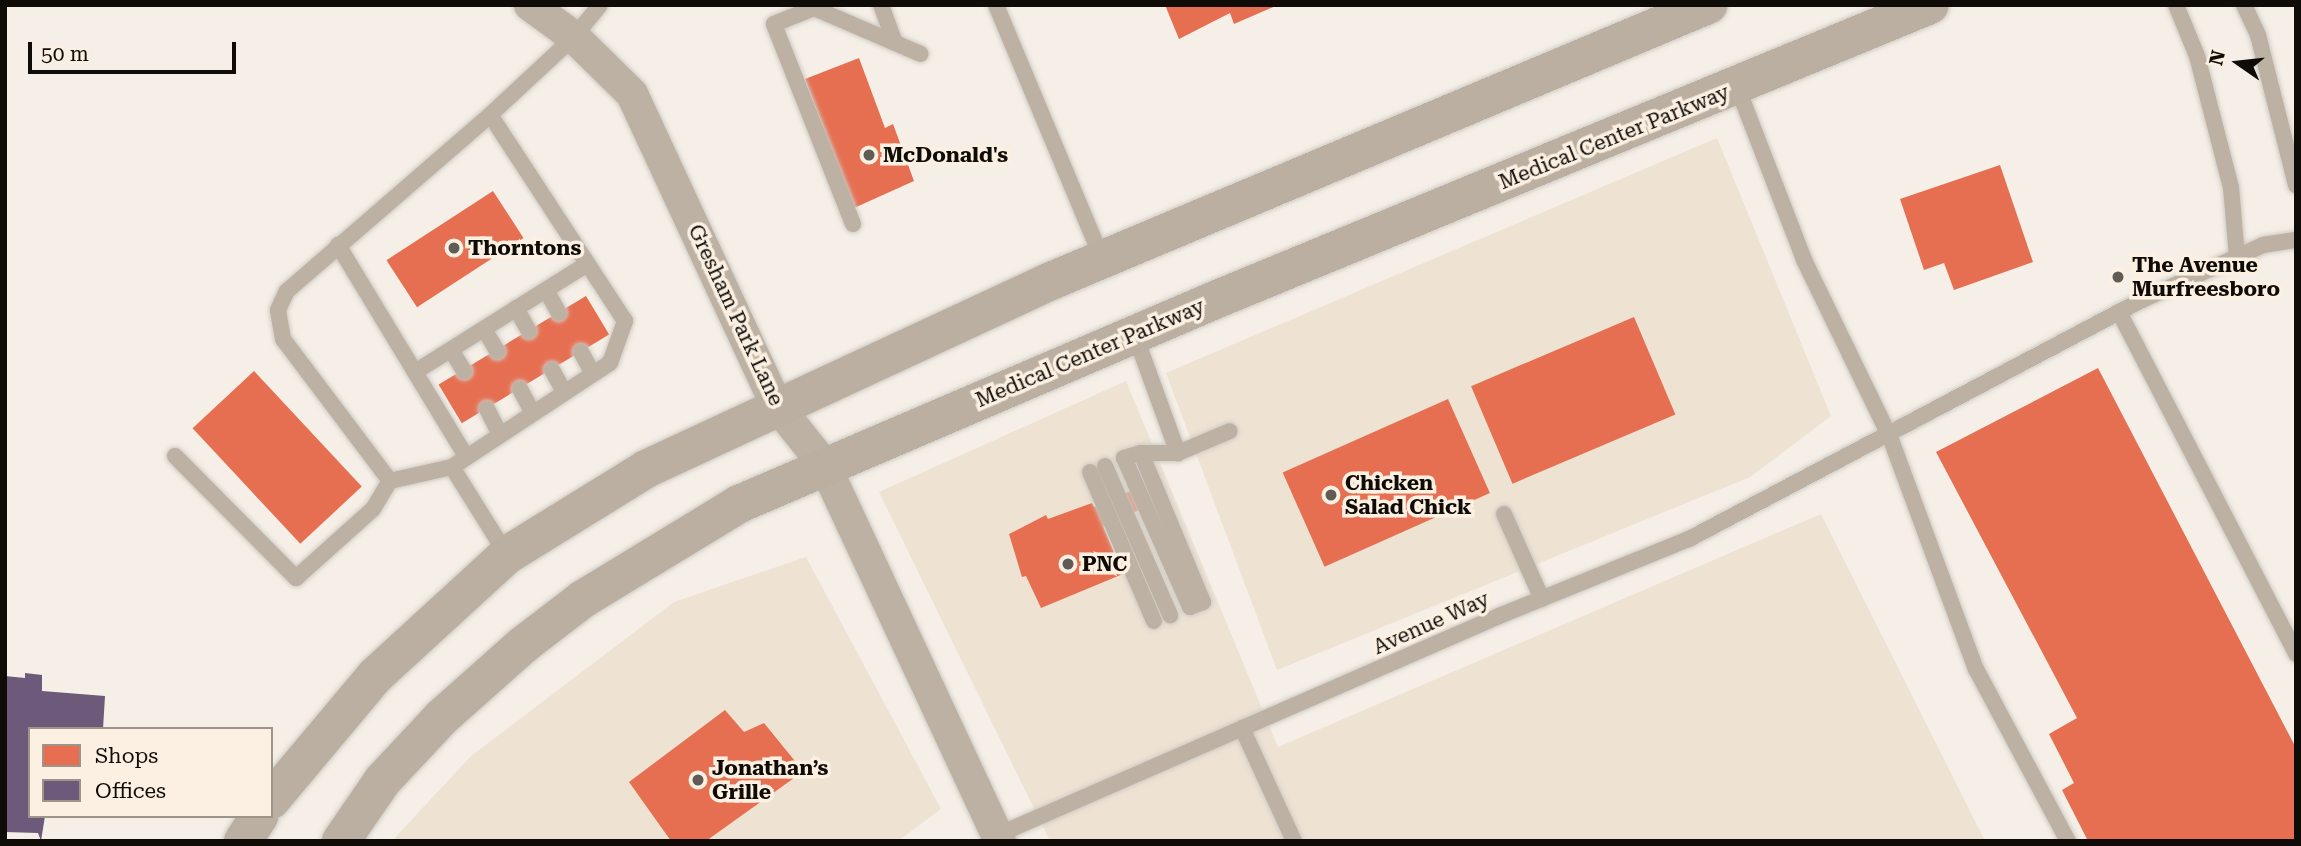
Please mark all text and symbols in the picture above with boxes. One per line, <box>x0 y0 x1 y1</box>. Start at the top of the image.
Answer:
scale bar <box>32 28 240 72</box>
north arrow <box>2203 28 2273 98</box>
text: 50 m <box>41 42 89 66</box>
text: N <box>2204 48 2230 68</box>
street label: Medical Center Parkway <box>1495 79 1733 195</box>
place label: McDonald's <box>883 142 1008 168</box>
marker: McDonald's <box>861 147 877 163</box>
street label: Gresham Park Lane <box>683 220 789 410</box>
place label: Thorntons <box>468 235 581 261</box>
marker: Thorntons <box>446 240 462 256</box>
place label: The Avenue Murfreesboro <box>2132 252 2280 302</box>
marker: The Avenue Murfreesboro <box>2110 269 2126 285</box>
street label: Medical Center Parkway <box>972 293 1208 413</box>
place label: Chicken Salad Chick <box>1345 470 1472 520</box>
marker: Chicken Salad Chick <box>1323 487 1339 503</box>
place label: PNC <box>1082 551 1127 577</box>
marker: PNC <box>1060 556 1076 572</box>
street label: Avenue Way <box>1369 586 1493 660</box>
legend <box>28 727 273 818</box>
text: Shops <box>95 744 158 768</box>
place label: Jonathan’s Grille <box>712 755 828 805</box>
marker: Jonathan’s Grille <box>690 772 706 788</box>
text: Offices <box>95 779 166 803</box>

